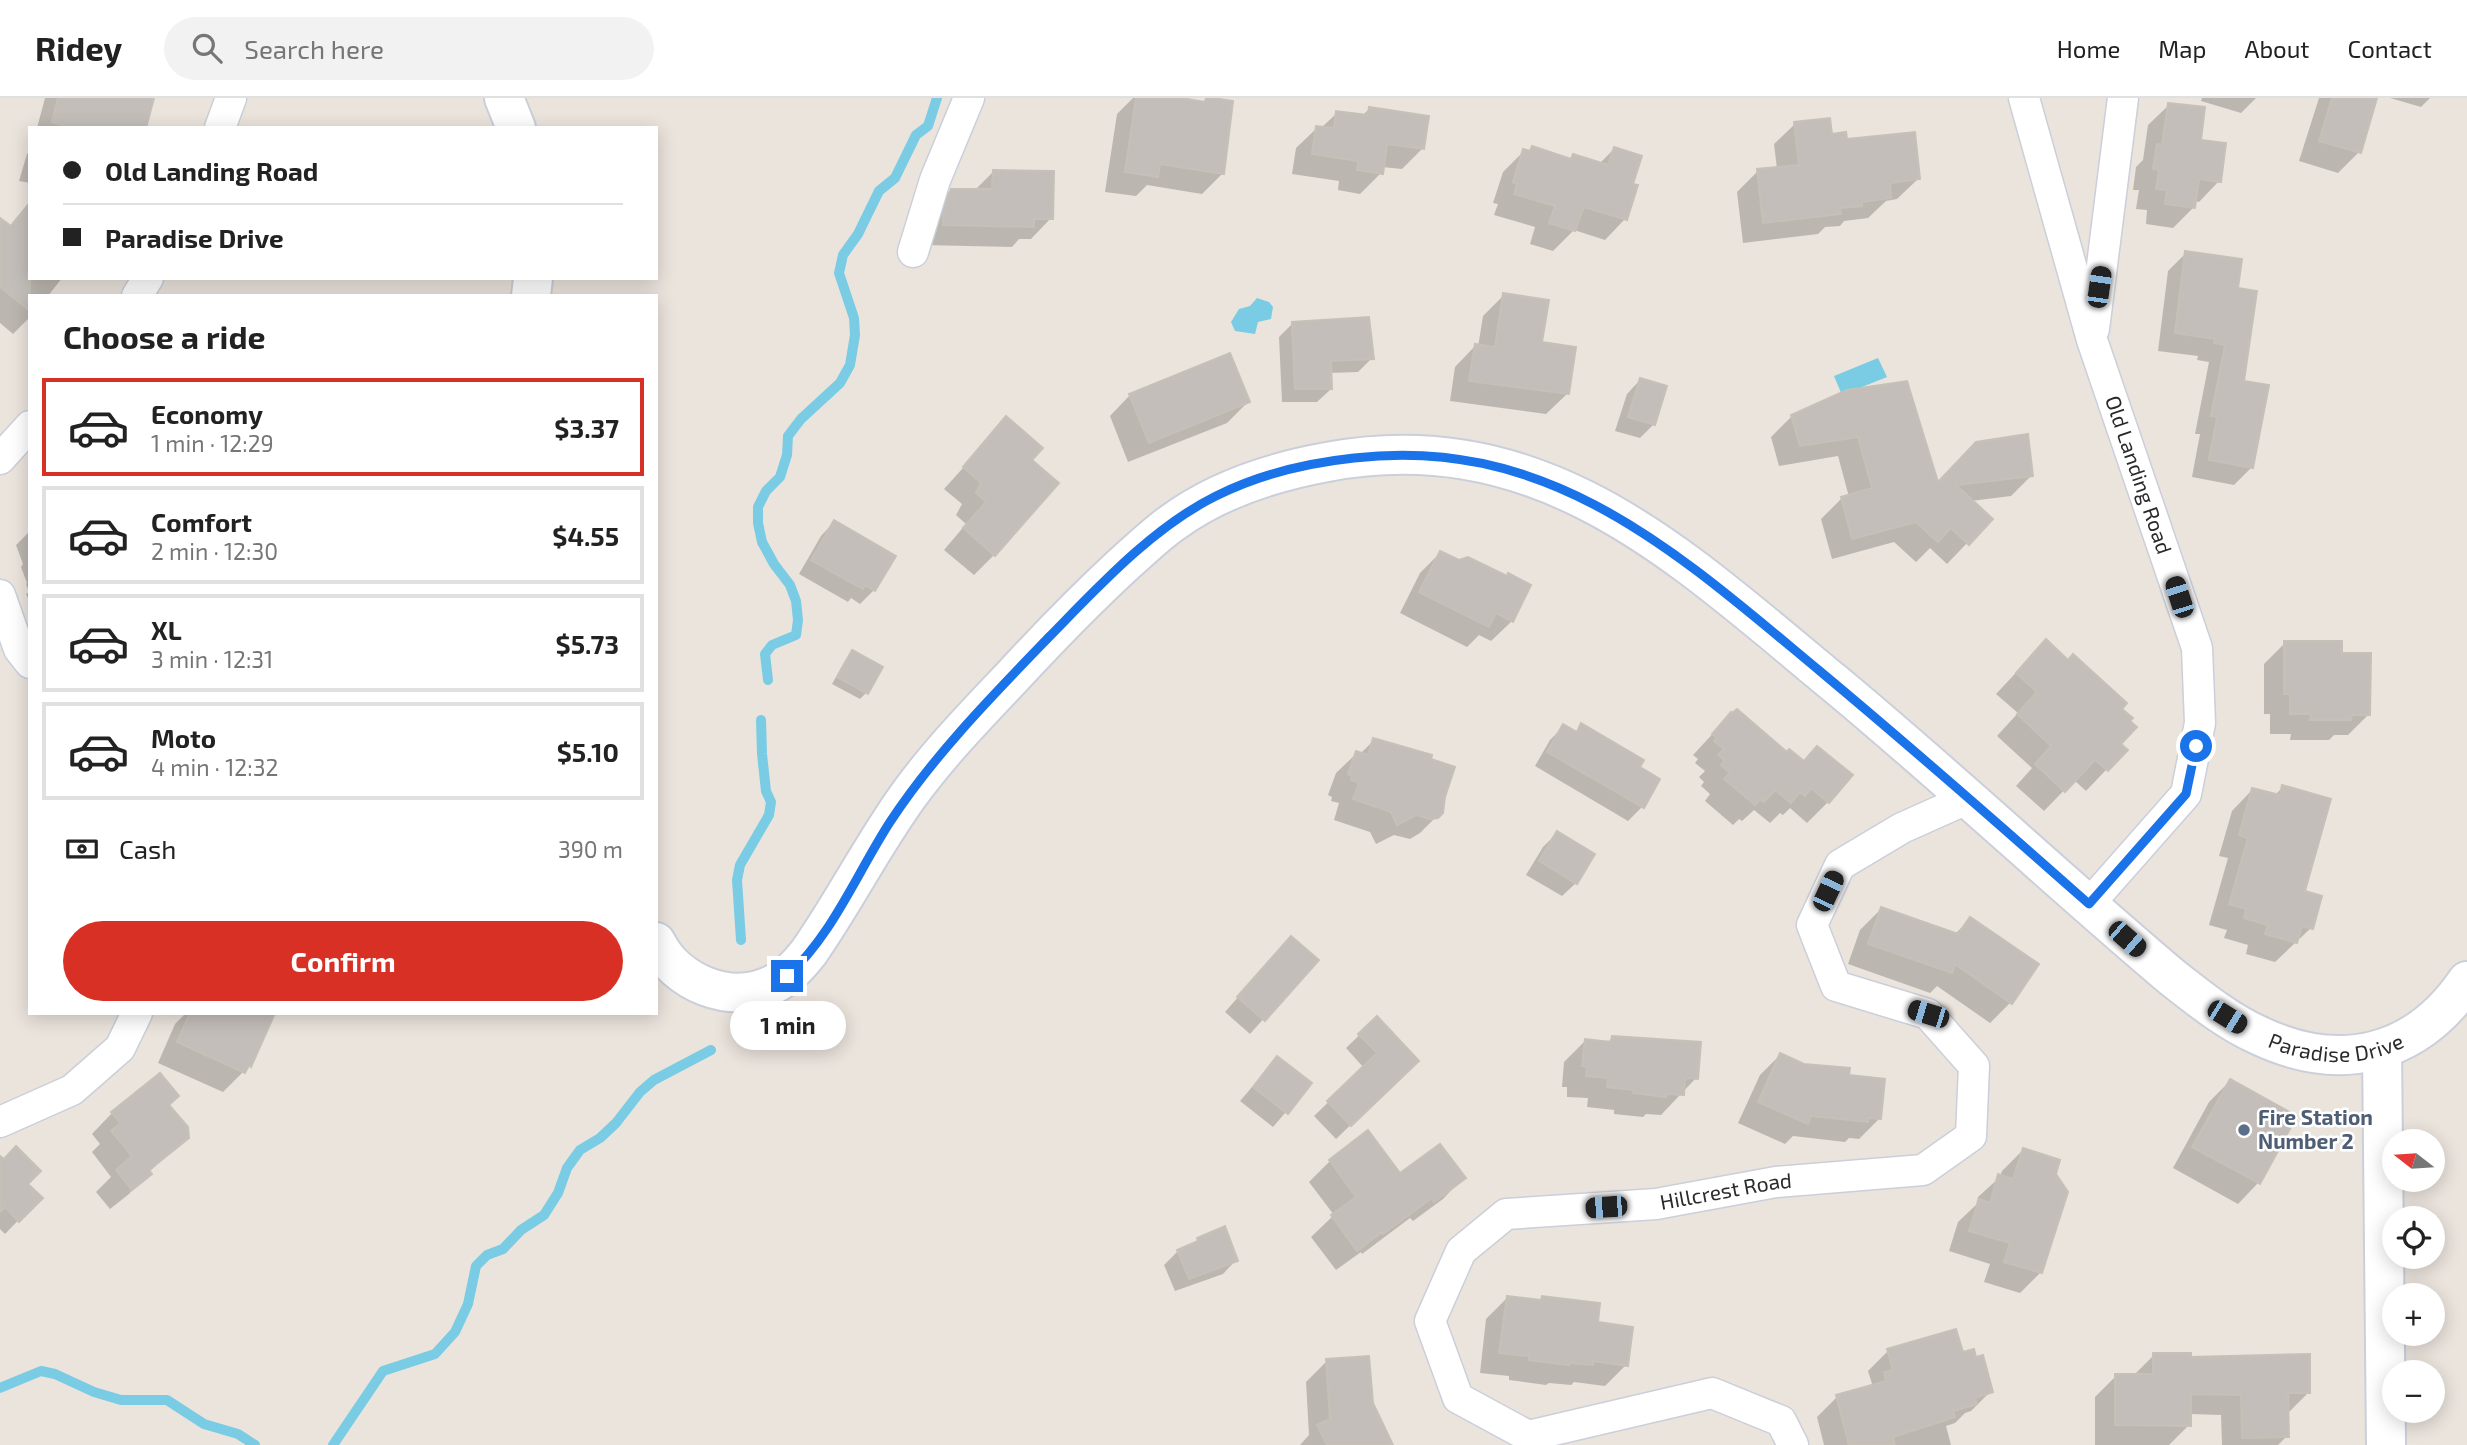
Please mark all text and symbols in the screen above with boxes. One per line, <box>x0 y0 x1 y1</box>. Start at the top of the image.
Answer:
search box <box>164 17 654 80</box>
text: Ridey <box>35 28 122 68</box>
icon: search <box>188 29 226 67</box>
text: Search here <box>244 33 384 64</box>
text: Home <box>2057 34 2120 63</box>
text: Map <box>2158 34 2206 63</box>
text: About <box>2244 34 2310 63</box>
text: Contact <box>2348 34 2432 63</box>
text: Old Landing Road <box>105 155 318 186</box>
text: Paradise Drive <box>105 222 284 253</box>
car <box>2086 265 2113 309</box>
text: Choose a ride <box>63 317 266 355</box>
street label: Old Landing Road <box>2101 392 2178 557</box>
icon: car <box>67 396 130 459</box>
text: Economy <box>151 398 263 429</box>
text: $3.37 <box>554 412 619 443</box>
text: 1 min · 12:29 <box>151 429 274 457</box>
icon: car <box>67 504 130 567</box>
text: Comfort <box>151 506 252 537</box>
text: $4.55 <box>552 520 619 551</box>
text: 2 min · 12:30 <box>151 537 278 565</box>
car <box>2163 574 2196 620</box>
icon: car <box>67 612 130 675</box>
text: XL <box>151 614 182 645</box>
text: $5.73 <box>556 628 619 659</box>
text: 3 min · 12:31 <box>151 645 273 673</box>
icon: car <box>67 720 130 783</box>
text: Moto <box>151 722 216 753</box>
route start <box>2180 730 2212 762</box>
text: $5.10 <box>557 736 619 767</box>
text: 4 min · 12:32 <box>151 753 278 781</box>
icon: cash <box>63 830 101 868</box>
text: Cash <box>119 833 176 864</box>
text: 390 m <box>558 835 623 863</box>
car <box>1810 868 1847 914</box>
car <box>2105 917 2150 961</box>
button: Confirm <box>63 921 623 1001</box>
route end <box>771 960 803 992</box>
car <box>2204 997 2251 1037</box>
car <box>1905 998 1952 1030</box>
callout: 1 min <box>729 1001 845 1050</box>
text: 1 min <box>760 1011 816 1039</box>
street label: Paradise Drive <box>2265 1027 2407 1066</box>
place label: Fire Station Number 2 <box>2258 1104 2373 1153</box>
marker: Fire Station Number 2 <box>2236 1122 2252 1138</box>
north arrow <box>2382 1129 2445 1192</box>
map controls <box>2382 1129 2445 1423</box>
street label: Hillcrest Road <box>1658 1167 1792 1214</box>
car <box>1585 1195 1628 1219</box>
button: locate <box>2382 1206 2445 1269</box>
button: + <box>2382 1283 2445 1346</box>
button: − <box>2382 1360 2445 1423</box>

